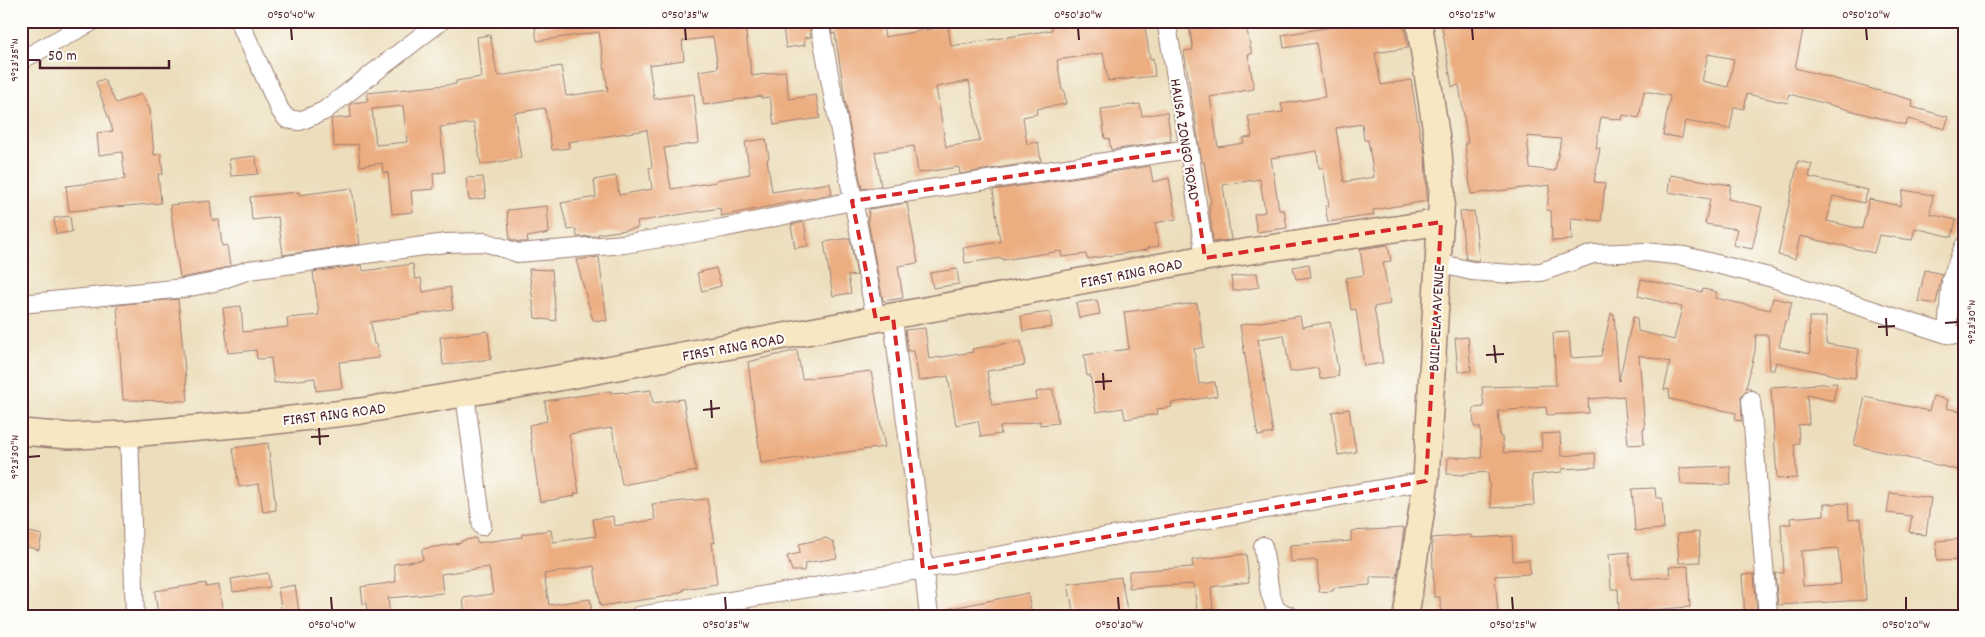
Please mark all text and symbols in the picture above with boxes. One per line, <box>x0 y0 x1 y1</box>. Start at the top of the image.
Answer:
text: 0°50'40"W <box>267 7 315 24</box>
text: 0°50'35"W <box>662 7 709 24</box>
text: 0°50'30"W <box>1054 7 1102 24</box>
text: 0°50'25"W <box>1449 7 1496 24</box>
text: 0°50'20"W <box>1842 7 1890 24</box>
text: 9°23'35"N <box>7 38 24 82</box>
scale bar <box>40 38 169 70</box>
text: 50 m <box>48 46 77 68</box>
street label: HAUSA ZONGO ROAD <box>1163 77 1205 202</box>
street label: FIRST RING ROAD <box>1079 253 1184 296</box>
street label: BUILPELA AVENUE <box>1423 263 1452 372</box>
text: 9°23'30"N <box>1964 300 1981 344</box>
street label: FIRST RING ROAD <box>681 328 786 369</box>
street label: FIRST RING ROAD <box>282 398 387 433</box>
text: 9°23'30"N <box>7 435 24 479</box>
text: 0°50'40"W <box>308 617 356 634</box>
text: 0°50'35"W <box>703 617 750 634</box>
text: 0°50'30"W <box>1095 617 1143 634</box>
text: 0°50'25"W <box>1490 617 1537 634</box>
text: 0°50'20"W <box>1882 617 1930 634</box>

